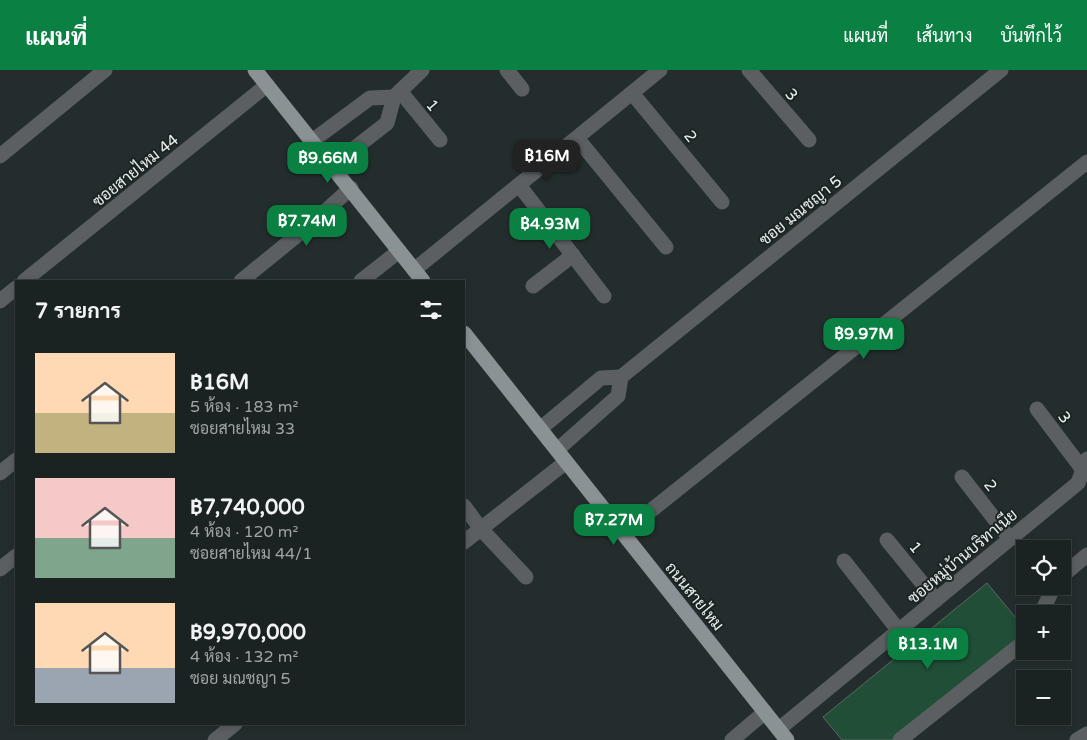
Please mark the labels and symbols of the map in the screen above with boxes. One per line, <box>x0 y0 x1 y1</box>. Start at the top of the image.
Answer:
street label: 3 <box>780 84 802 105</box>
street label: 1 <box>421 95 443 116</box>
street label: 2 <box>679 126 701 147</box>
street label: ซอยสายไหม 44 <box>87 128 183 212</box>
pin: ฿16M <box>517 140 577 182</box>
pin: ฿9.66M <box>287 142 369 184</box>
street label: ซอย มณชญา 5 <box>755 171 846 250</box>
pin: ฿7.74M <box>266 204 348 247</box>
pin: ฿4.93M <box>509 208 591 250</box>
pin: ฿9.97M <box>823 318 905 360</box>
street label: 3 <box>1053 408 1075 428</box>
street label: 2 <box>979 475 1001 496</box>
street label: ซอยหมู่บ้านบริทาเนีย <box>902 503 1022 609</box>
pin: ฿7.27M <box>573 504 655 546</box>
street label: 1 <box>904 537 926 558</box>
street label: ถนนสายไหม <box>661 557 729 635</box>
pin: ฿13.1M <box>887 628 969 670</box>

